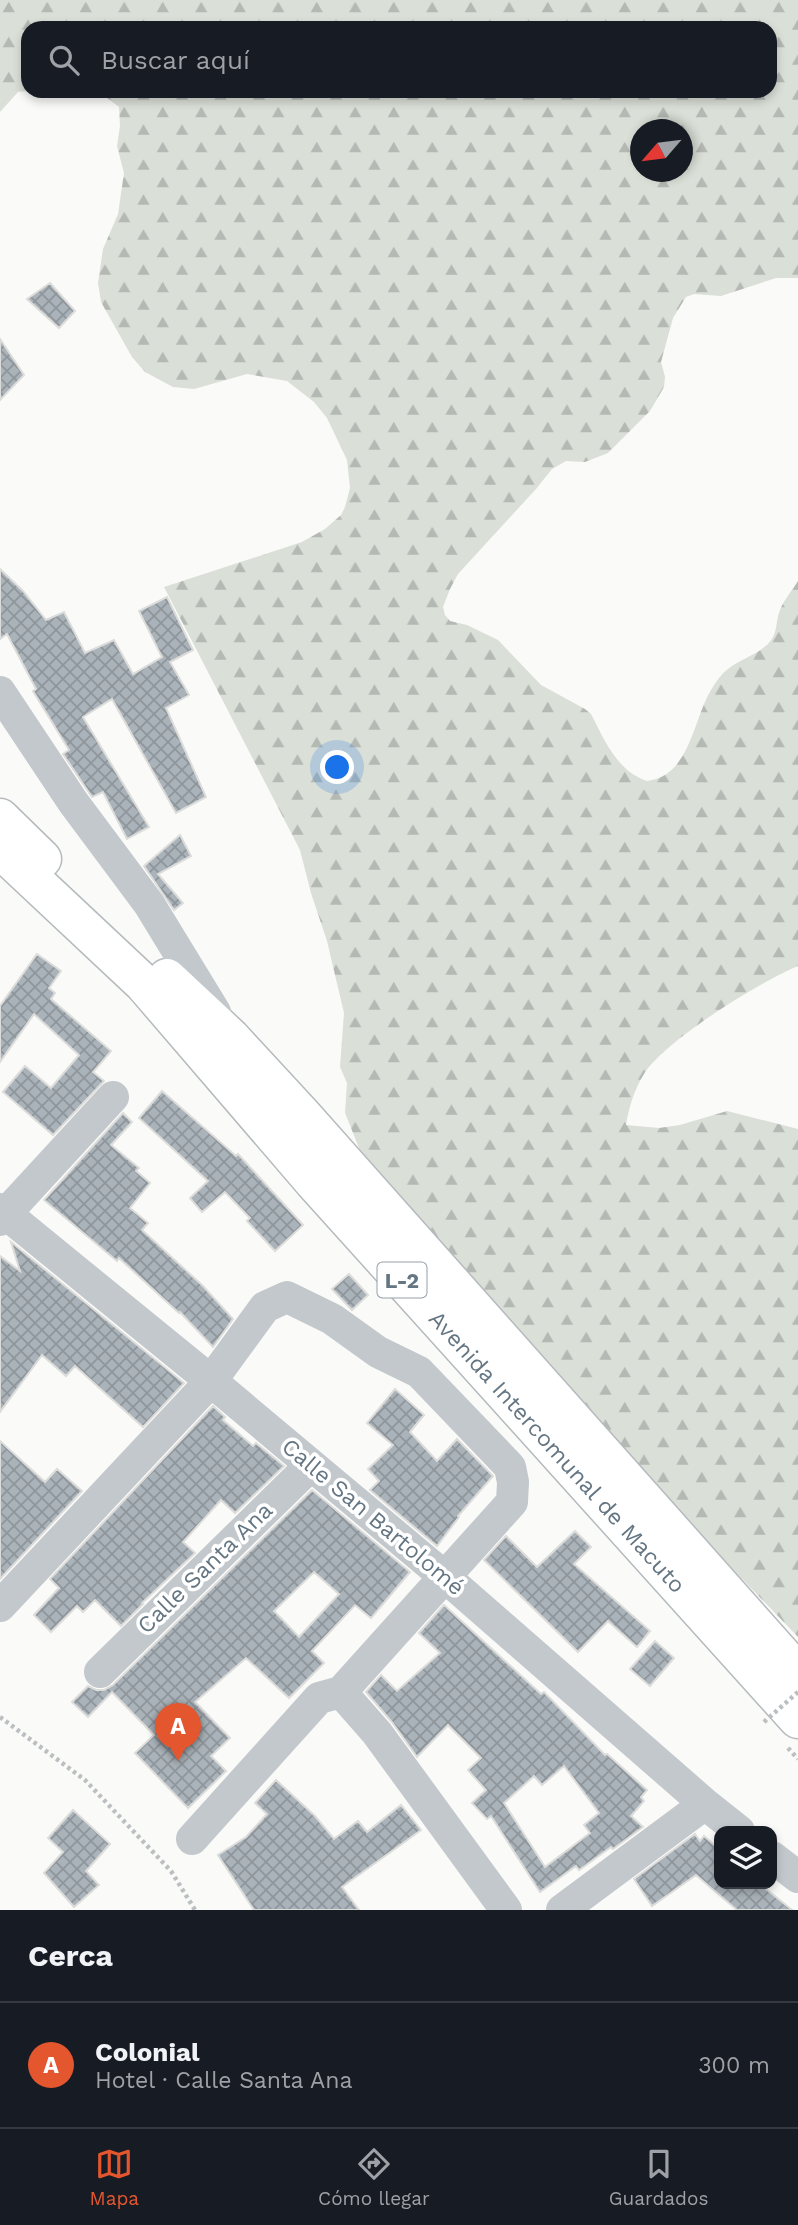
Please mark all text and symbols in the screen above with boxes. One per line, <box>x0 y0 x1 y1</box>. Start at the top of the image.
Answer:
search box <box>21 21 777 98</box>
icon: search <box>45 41 83 79</box>
text: Buscar aquí <box>101 45 250 75</box>
north arrow <box>630 119 693 182</box>
your location <box>320 750 354 784</box>
road number: L-2 <box>378 1262 426 1298</box>
street label: Avenida Intercomunal de Macuto <box>423 1305 691 1599</box>
street label: Calle San Bartolomé <box>276 1433 470 1601</box>
street label: Calle Santa Ana <box>132 1497 278 1639</box>
pin: A <box>155 1703 201 1761</box>
map controls <box>714 1826 777 1889</box>
button: layers <box>714 1826 777 1889</box>
text: Cerca <box>28 1938 113 1973</box>
text: Colonial <box>95 2037 200 2067</box>
text: A <box>43 2052 59 2079</box>
text: 300 m <box>698 2052 770 2079</box>
text: Hotel · Calle Santa Ana <box>95 2067 352 2094</box>
tab: Mapa <box>90 2145 139 2210</box>
tab: Cómo llegar <box>318 2145 430 2210</box>
tab: Guardados <box>609 2145 708 2210</box>

